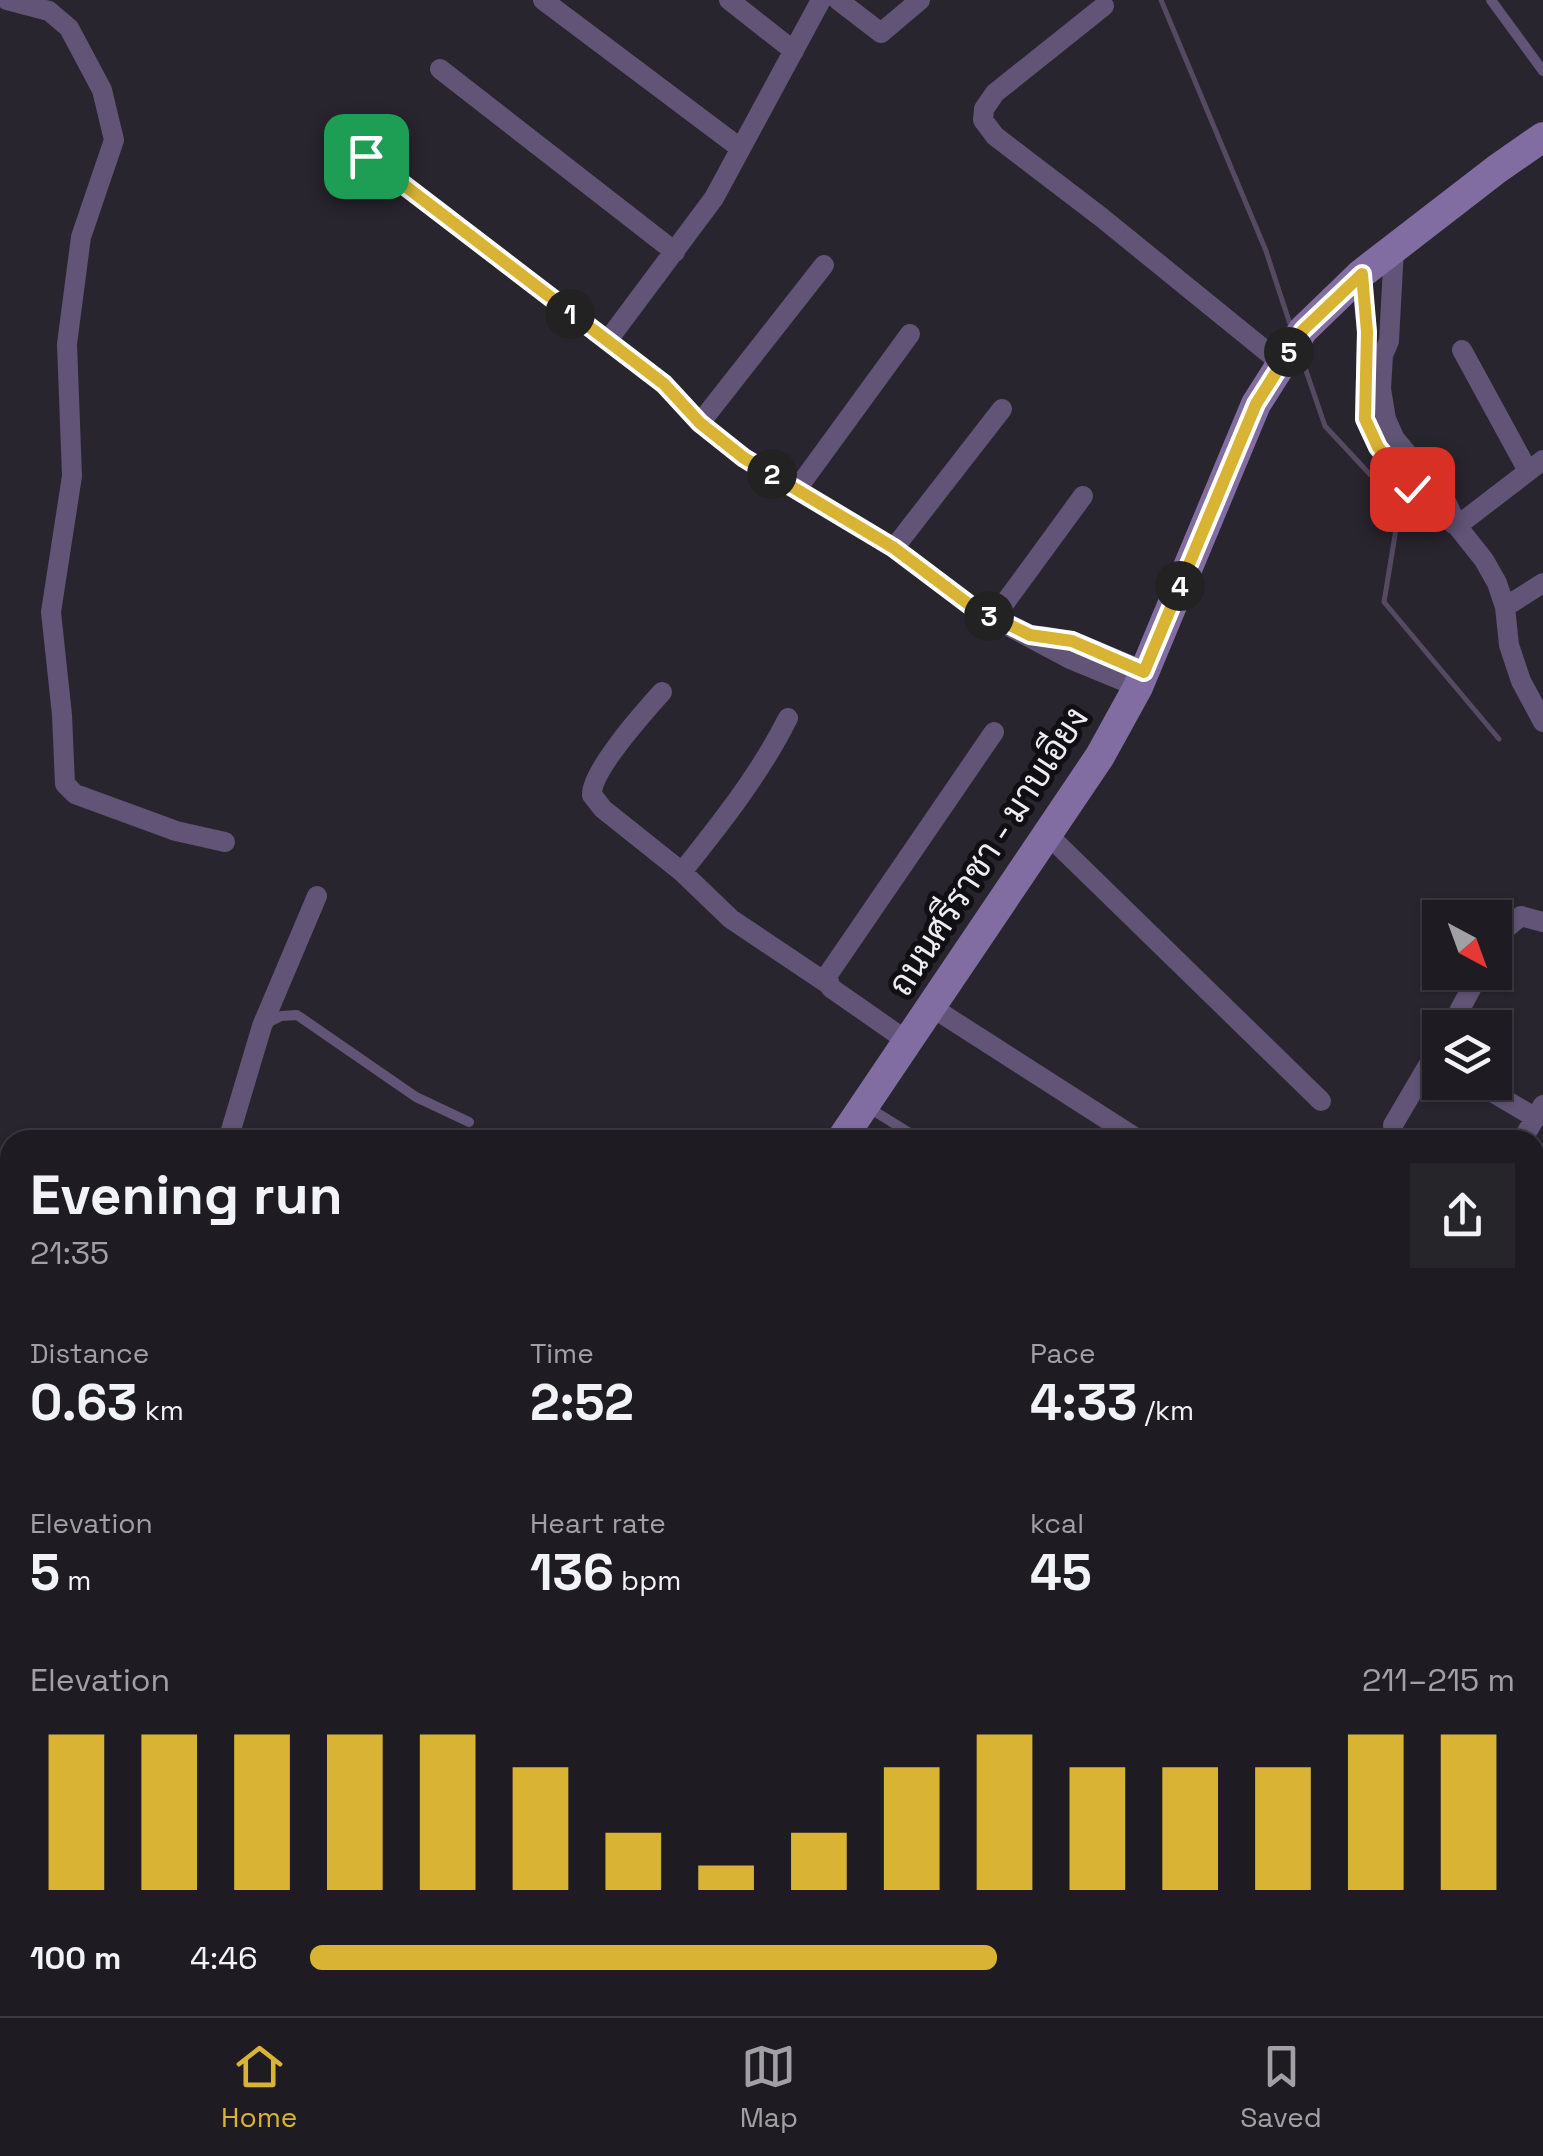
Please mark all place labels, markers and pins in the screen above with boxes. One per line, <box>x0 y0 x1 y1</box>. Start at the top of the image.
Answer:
pin <box>324 114 409 199</box>
pin: 1 <box>545 289 595 339</box>
pin: 5 <box>1264 327 1314 377</box>
pin <box>1370 447 1455 532</box>
pin: 2 <box>747 449 797 499</box>
pin: 4 <box>1155 561 1205 611</box>
pin: 3 <box>964 591 1014 641</box>

